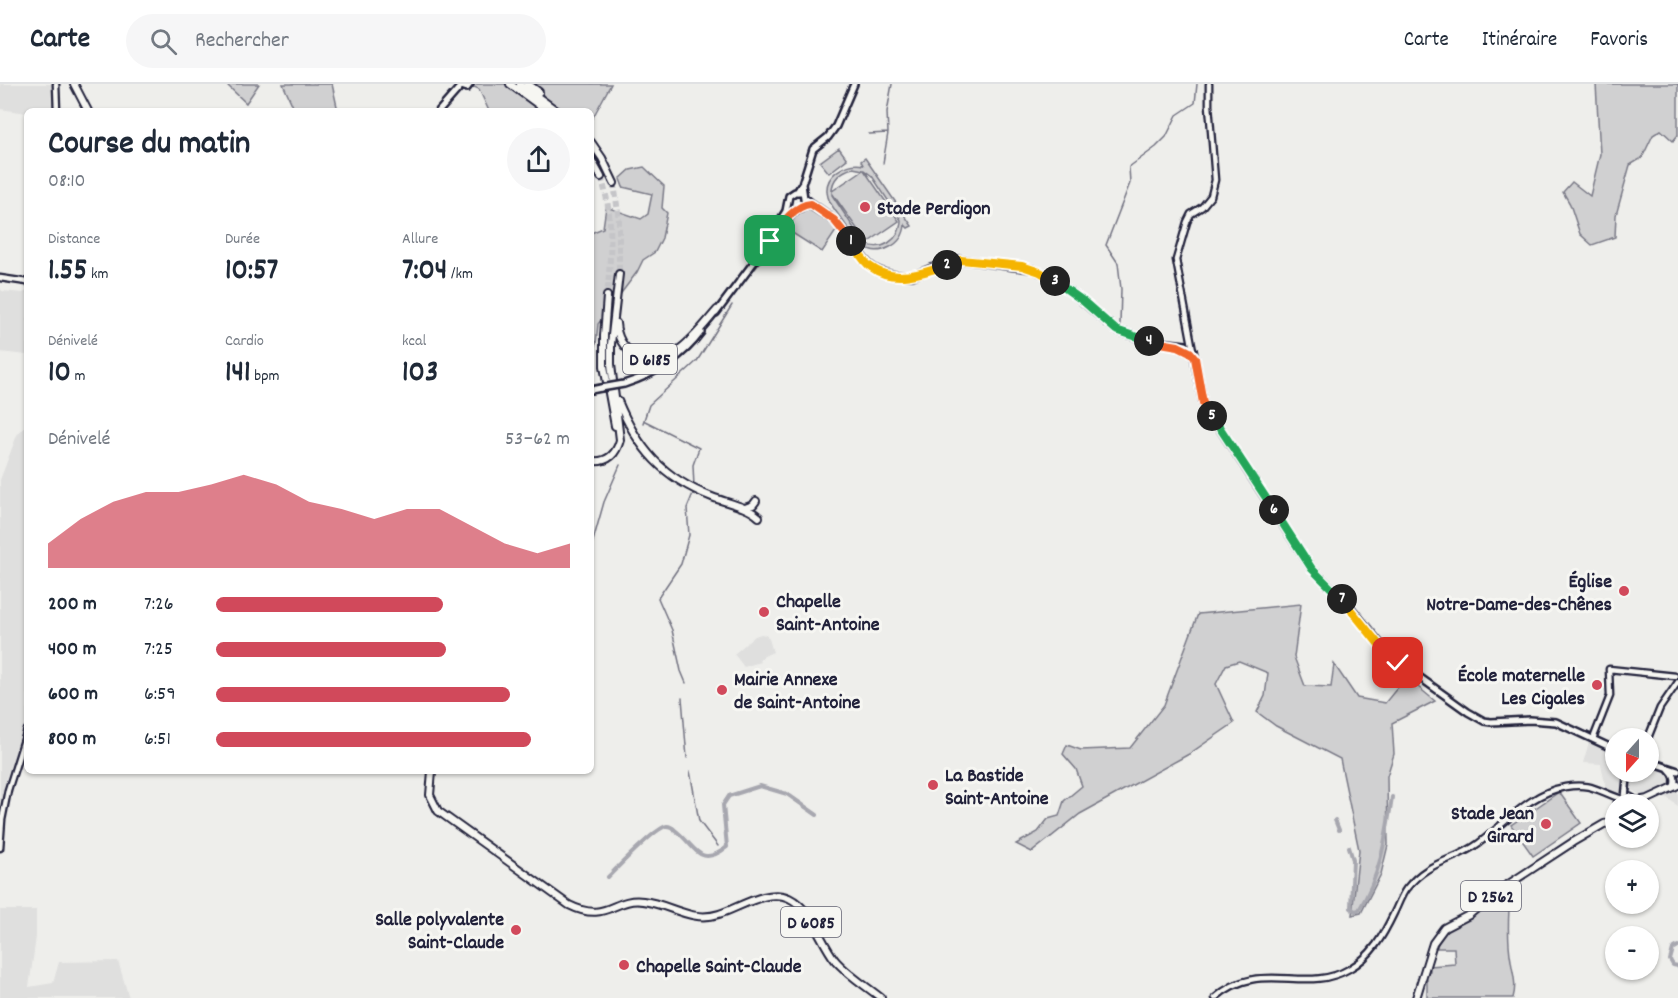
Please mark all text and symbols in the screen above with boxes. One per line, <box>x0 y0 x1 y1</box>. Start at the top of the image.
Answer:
search box <box>126 14 546 68</box>
text: Carte <box>30 21 90 61</box>
icon: search <box>147 25 180 58</box>
text: Rechercher <box>195 26 289 57</box>
text: Carte <box>1404 26 1449 56</box>
text: Itinéraire <box>1482 26 1557 56</box>
text: Favoris <box>1590 26 1648 56</box>
text: Course du matin <box>48 122 250 169</box>
button: share <box>507 128 570 191</box>
text: 08:10 <box>48 168 86 196</box>
place label: Stade Perdigon <box>877 196 991 224</box>
marker: Stade Perdigon <box>858 200 872 214</box>
pin <box>744 215 795 266</box>
icon: arrive <box>753 224 786 257</box>
pin: 1 <box>836 226 866 256</box>
text: Distance <box>48 228 100 251</box>
text: Durée <box>225 228 260 251</box>
text: Allure <box>402 228 438 251</box>
text: 1 <box>849 229 853 252</box>
pin: 2 <box>932 250 962 280</box>
text: 1.55 <box>48 251 87 294</box>
text: 10:57 <box>225 251 278 294</box>
text: 7:04 <box>402 251 447 294</box>
text: 2 <box>944 253 951 276</box>
text: km <box>87 263 109 286</box>
text: /km <box>447 263 473 286</box>
pin: 3 <box>1040 266 1070 296</box>
text: 3 <box>1051 269 1059 292</box>
pin: 4 <box>1134 326 1164 356</box>
text: 4 <box>1146 329 1152 352</box>
text: Dénivelé <box>48 330 98 353</box>
text: Cardio <box>225 330 264 353</box>
text: kcal <box>402 330 426 353</box>
road number: D 6185 <box>623 344 677 374</box>
text: 10 <box>48 353 71 396</box>
text: 141 <box>225 353 251 396</box>
text: 103 <box>402 353 438 396</box>
text: m <box>71 365 86 388</box>
text: bpm <box>251 365 280 388</box>
pin: 5 <box>1197 401 1227 431</box>
text: 5 <box>1208 404 1216 427</box>
text: Dénivelé <box>48 426 110 454</box>
text: 53–62 m <box>505 426 570 454</box>
pin: 6 <box>1259 495 1289 525</box>
text: 6 <box>1270 498 1278 521</box>
place label: Église Notre-Dame-des-Chênes <box>1426 569 1612 620</box>
pin: 7 <box>1327 584 1357 614</box>
marker: Église Notre-Dame-des-Chênes <box>1617 584 1631 598</box>
text: 7 <box>1339 587 1345 610</box>
place label: Chapelle Saint-Antoine <box>776 589 880 640</box>
text: 200 m <box>48 591 97 619</box>
text: 7:26 <box>144 591 174 619</box>
marker: Chapelle Saint-Antoine <box>757 605 771 619</box>
text: 400 m <box>48 636 96 664</box>
text: 7:25 <box>144 636 173 664</box>
pin <box>1372 637 1423 688</box>
icon: check <box>1381 646 1414 679</box>
place label: École maternelle Les Cigales <box>1458 663 1585 714</box>
place label: Mairie Annexe de Saint-Antoine <box>734 667 860 718</box>
marker: École maternelle Les Cigales <box>1590 678 1604 692</box>
text: 600 m <box>48 681 98 709</box>
text: 6:59 <box>144 681 176 709</box>
marker: Mairie Annexe de Saint-Antoine <box>715 683 729 697</box>
text: 800 m <box>48 726 96 754</box>
text: 6:51 <box>144 726 171 754</box>
north arrow <box>1605 728 1659 782</box>
map controls <box>1605 728 1659 980</box>
place label: La Bastide Saint-Antoine <box>945 763 1049 814</box>
marker: La Bastide Saint-Antoine <box>926 778 940 792</box>
button: layers <box>1605 794 1659 848</box>
place label: Stade Jean Girard <box>1451 801 1534 852</box>
marker: Stade Jean Girard <box>1539 817 1553 831</box>
button: + <box>1605 860 1659 914</box>
road number: D 2562 <box>1461 881 1521 911</box>
place label: Salle polyvalente Saint-Claude <box>375 907 504 958</box>
road number: D 6085 <box>781 907 841 937</box>
marker: Salle polyvalente Saint-Claude <box>509 923 523 937</box>
button: − <box>1605 926 1659 980</box>
place label: Chapelle Saint-Claude <box>636 954 802 982</box>
marker: Chapelle Saint-Claude <box>617 958 631 972</box>

